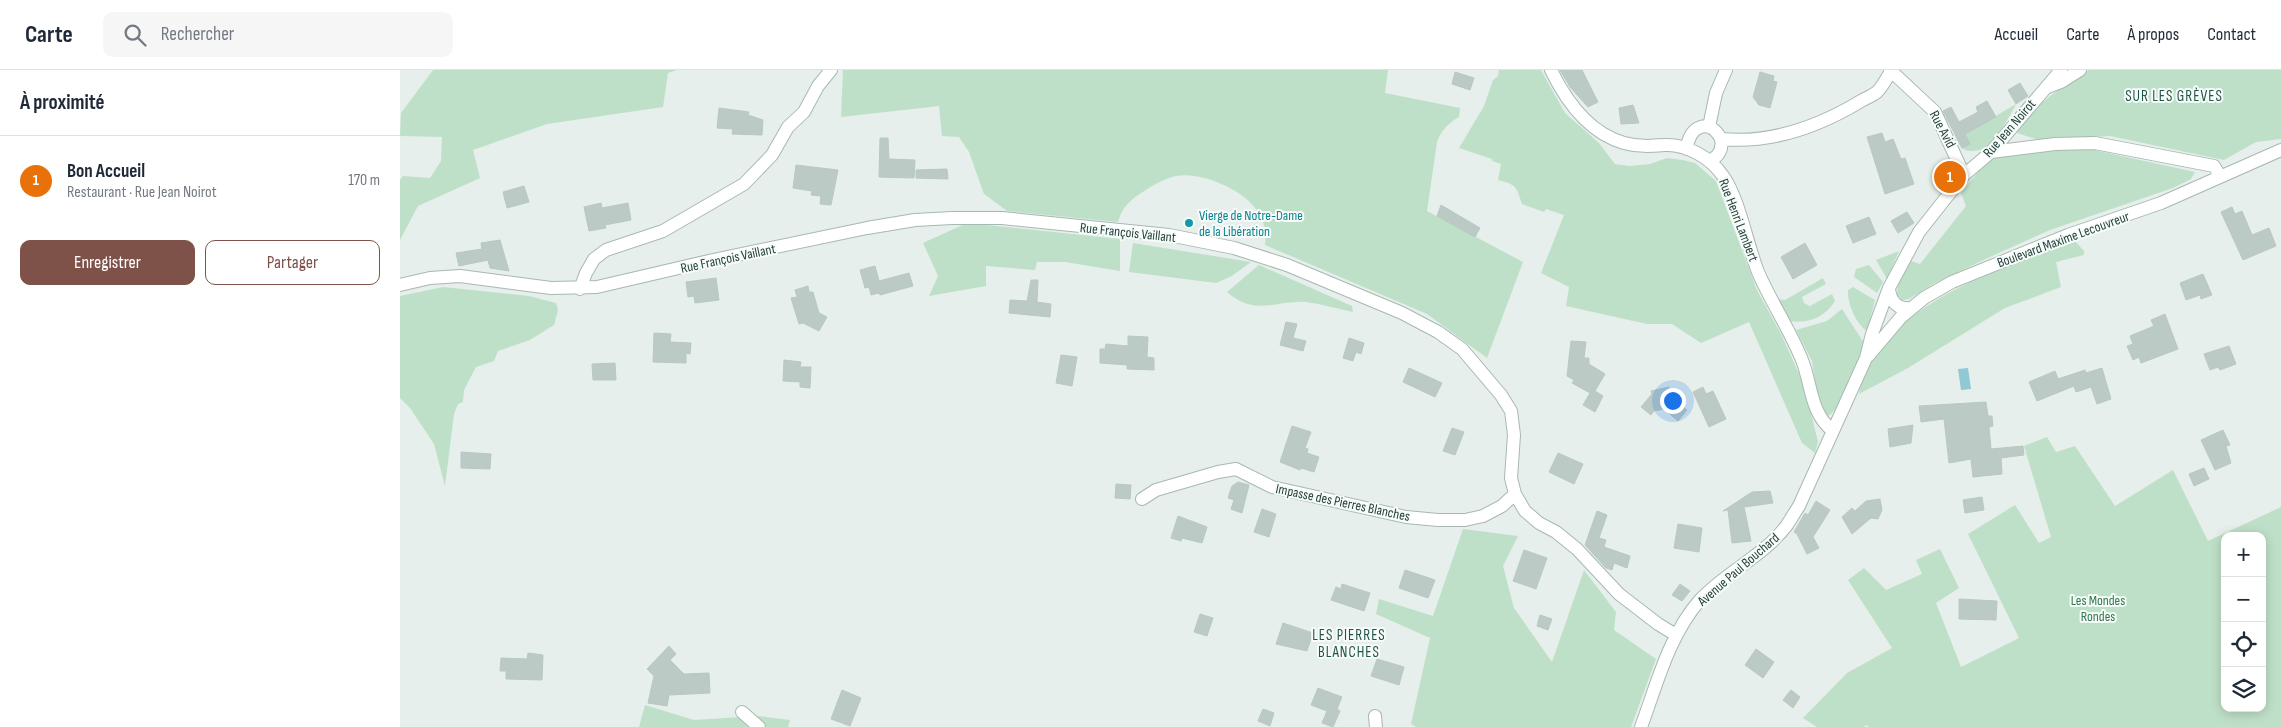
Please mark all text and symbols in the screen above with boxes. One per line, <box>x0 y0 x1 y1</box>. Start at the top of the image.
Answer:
search box <box>103 12 453 57</box>
text: Carte <box>25 20 73 49</box>
icon: search <box>121 21 149 49</box>
text: Rechercher <box>161 23 234 46</box>
text: Accueil <box>1994 24 2038 45</box>
text: Carte <box>2066 24 2099 45</box>
text: À propos <box>2127 24 2179 45</box>
text: Contact <box>2207 24 2256 45</box>
district label: SUR LES GRÈVES <box>2125 87 2223 106</box>
text: À proximité <box>20 90 105 115</box>
street label: Rue Jean Noirot <box>1979 96 2039 161</box>
street label: Rue Avid <box>1926 108 1959 151</box>
pin: 1 <box>1934 158 1966 196</box>
text: Bon Accueil <box>67 160 145 183</box>
text: 1 <box>33 171 39 190</box>
text: 170 m <box>348 171 380 190</box>
street label: Rue Henri Lambert <box>1715 176 1762 264</box>
text: Restaurant · Rue Jean Noirot <box>67 183 217 202</box>
place label: Vierge de Notre-Dame de la Libération <box>1199 207 1303 240</box>
street label: Boulevard Maxime Lecouvreur <box>1995 208 2132 271</box>
marker: Vierge de Notre-Dame de la Libération <box>1183 217 1195 229</box>
street label: Rue François Vaillant <box>1079 219 1177 246</box>
button: Enregistrer <box>20 240 195 285</box>
button: Partager <box>205 240 380 285</box>
street label: Rue François Vaillant <box>679 240 777 277</box>
your location <box>1660 388 1686 414</box>
street label: Impasse des Pierres Blanches <box>1274 480 1412 525</box>
street label: Avenue Paul Bouchard <box>1693 529 1783 610</box>
map controls <box>2221 532 2266 712</box>
button: + <box>2221 532 2266 577</box>
button: − <box>2221 577 2266 622</box>
park label: Les Mondes Rondes <box>2071 592 2125 625</box>
button: locate <box>2221 622 2266 667</box>
district label: LES PIERRES BLANCHES <box>1312 626 1386 662</box>
button: layers <box>2221 667 2266 712</box>

